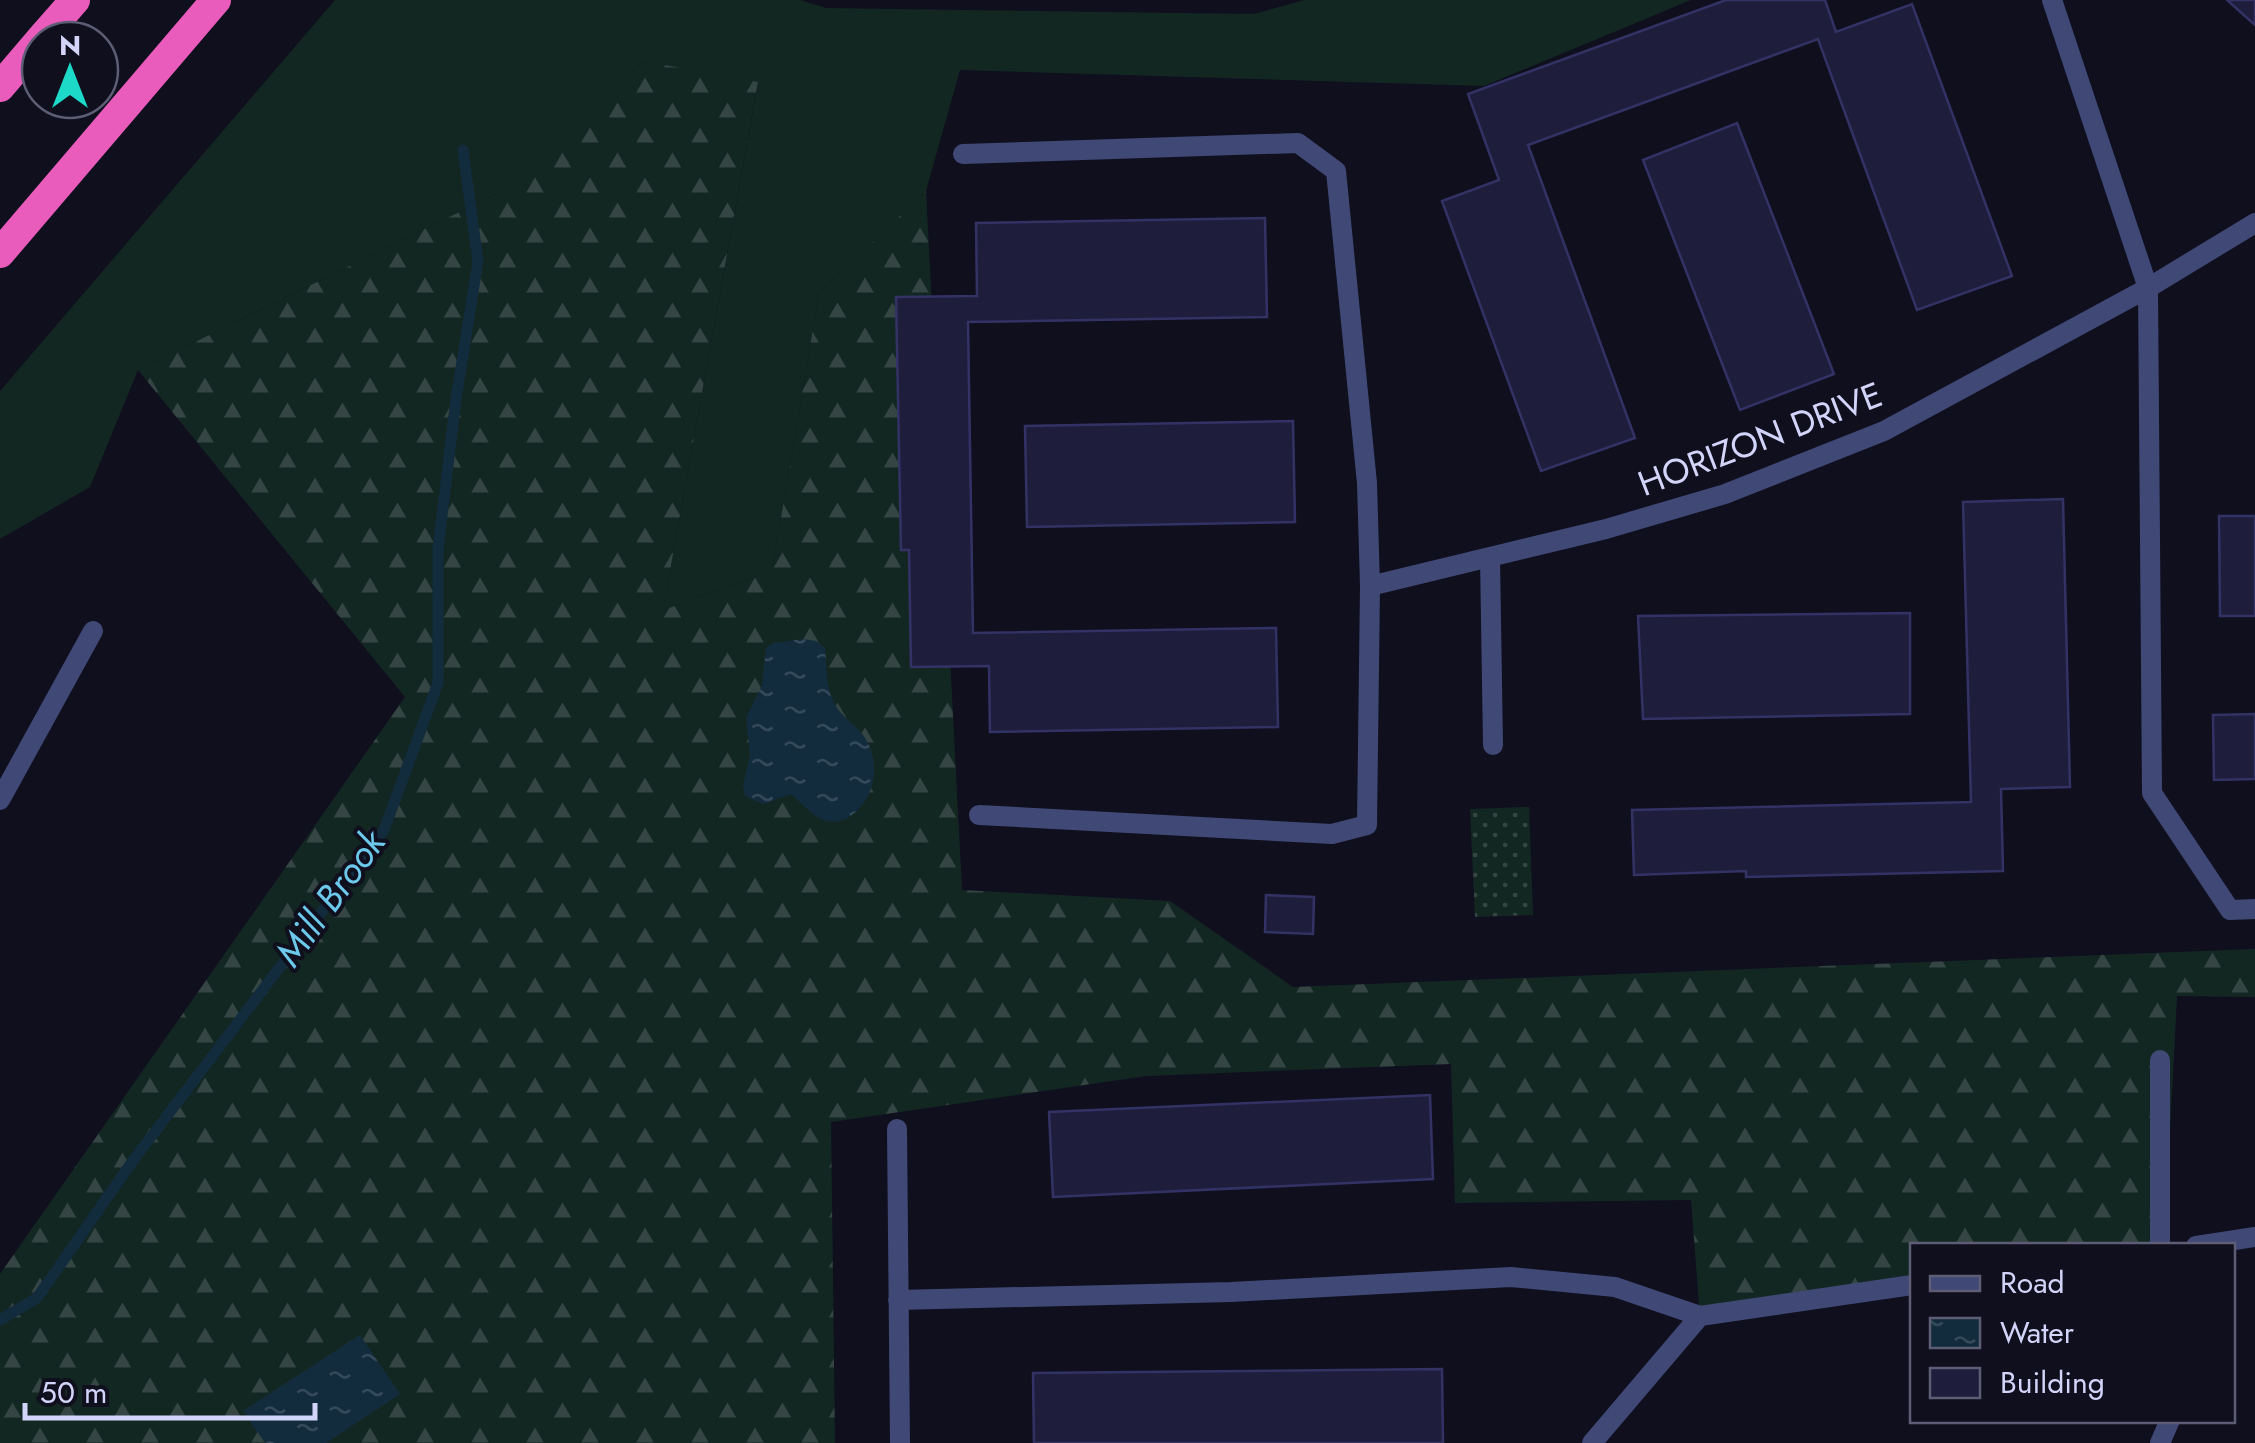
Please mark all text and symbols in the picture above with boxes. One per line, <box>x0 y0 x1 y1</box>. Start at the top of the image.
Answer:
north arrow <box>20 20 120 120</box>
text: N <box>59 25 81 66</box>
street label: HORIZON DRIVE <box>1631 369 1889 509</box>
water label: Mill Brook <box>261 817 399 977</box>
legend <box>1910 1243 2235 1423</box>
text: Road <box>2000 1261 2065 1304</box>
text: Water <box>2000 1311 2075 1354</box>
scale bar <box>25 1358 315 1420</box>
text: Building <box>2000 1361 2105 1404</box>
text: 50 m <box>40 1371 107 1414</box>

